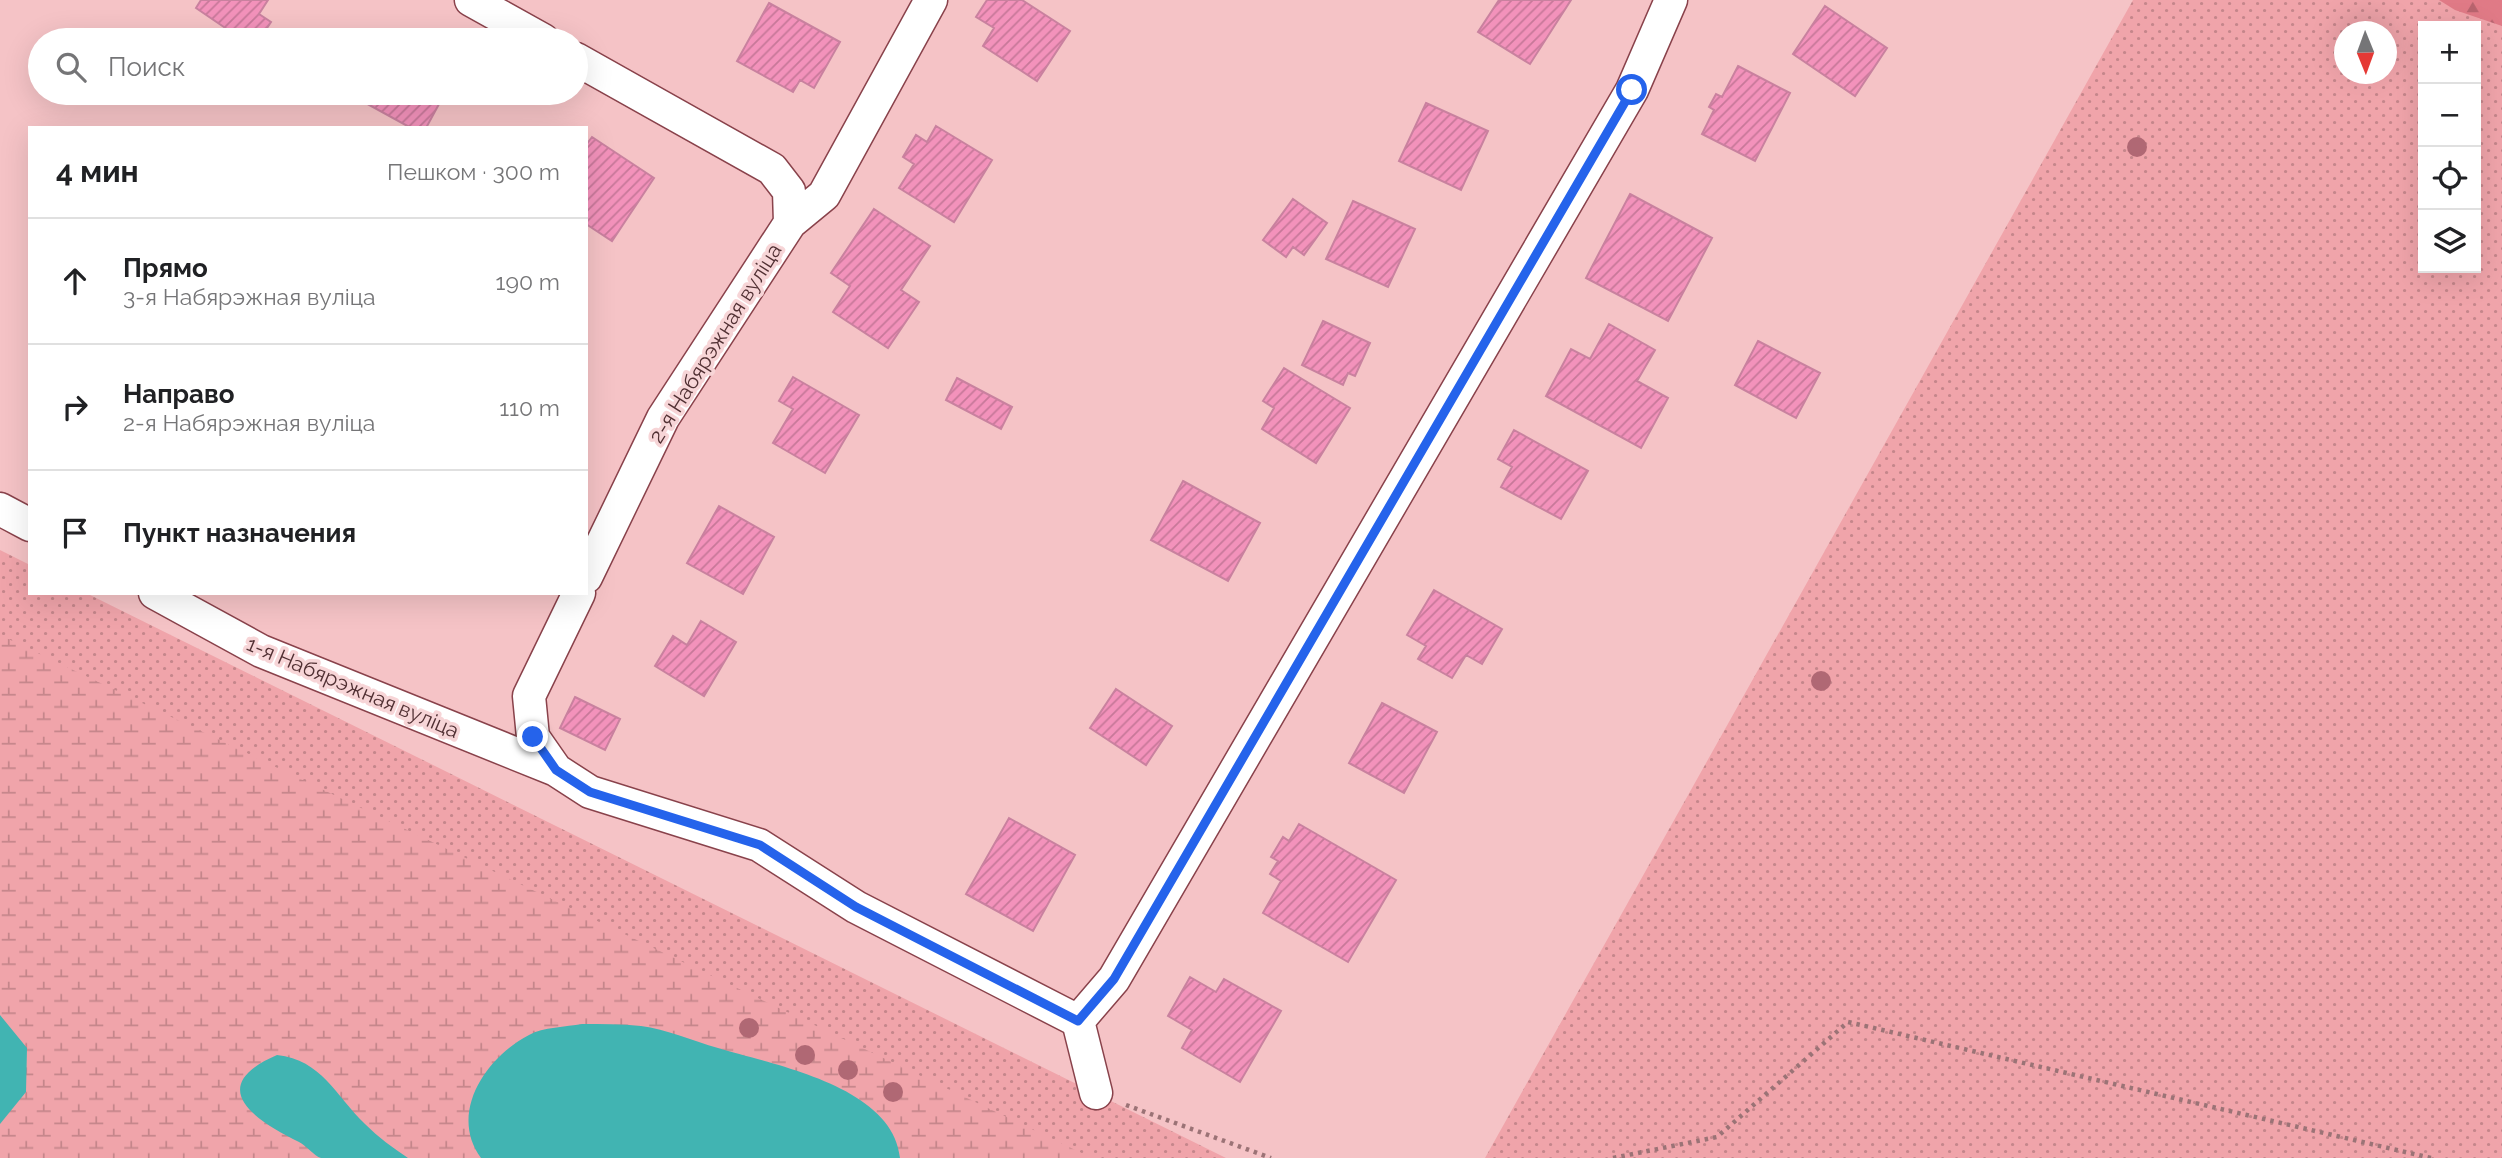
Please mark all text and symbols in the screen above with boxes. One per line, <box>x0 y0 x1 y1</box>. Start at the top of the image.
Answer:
north arrow <box>2334 21 2397 84</box>
map controls <box>2418 21 2481 273</box>
button: + <box>2418 21 2481 84</box>
search box <box>28 28 588 105</box>
icon: search <box>52 48 90 86</box>
text: Поиск <box>108 52 185 82</box>
route start <box>1616 74 1647 105</box>
button: − <box>2418 84 2481 147</box>
button: locate <box>2418 147 2481 210</box>
text: 4 мин <box>56 154 139 189</box>
text: Пешком · 300 m <box>387 158 560 185</box>
button: layers <box>2418 210 2481 273</box>
street label: 2-я Набярэжная вуліца <box>643 239 787 447</box>
text: Прямо <box>123 253 208 283</box>
icon: ahead <box>56 262 94 300</box>
text: 190 m <box>496 268 560 295</box>
text: 3-я Набярэжная вуліца <box>123 283 376 310</box>
text: Направо <box>123 379 234 409</box>
icon: right <box>56 388 94 426</box>
text: 110 m <box>499 394 560 421</box>
text: 2-я Набярэжная вуліца <box>123 409 375 436</box>
icon: arrive <box>56 514 94 552</box>
text: Пункт назначения <box>123 518 356 548</box>
street label: 1-я Набярэжная вуліца <box>243 631 463 743</box>
route end <box>517 721 548 752</box>

